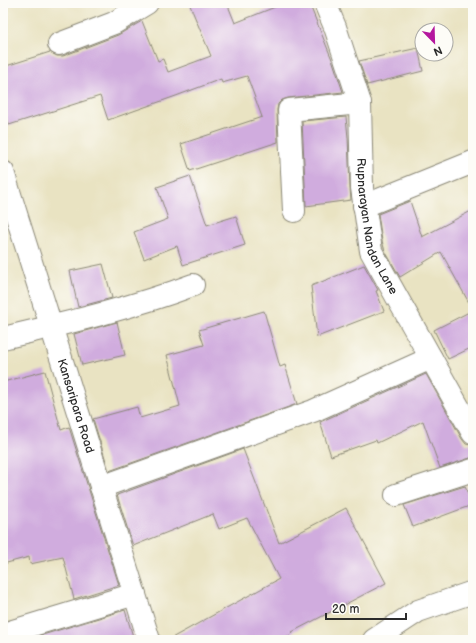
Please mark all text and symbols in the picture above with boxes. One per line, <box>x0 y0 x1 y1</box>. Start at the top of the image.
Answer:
north arrow <box>414 22 454 62</box>
text: N <box>431 43 444 58</box>
street label: Rupnarayan Nandan Lane <box>353 158 401 297</box>
street label: Kansaripara Road <box>54 357 97 455</box>
scale bar <box>326 595 406 621</box>
text: 20 m <box>332 602 359 617</box>

